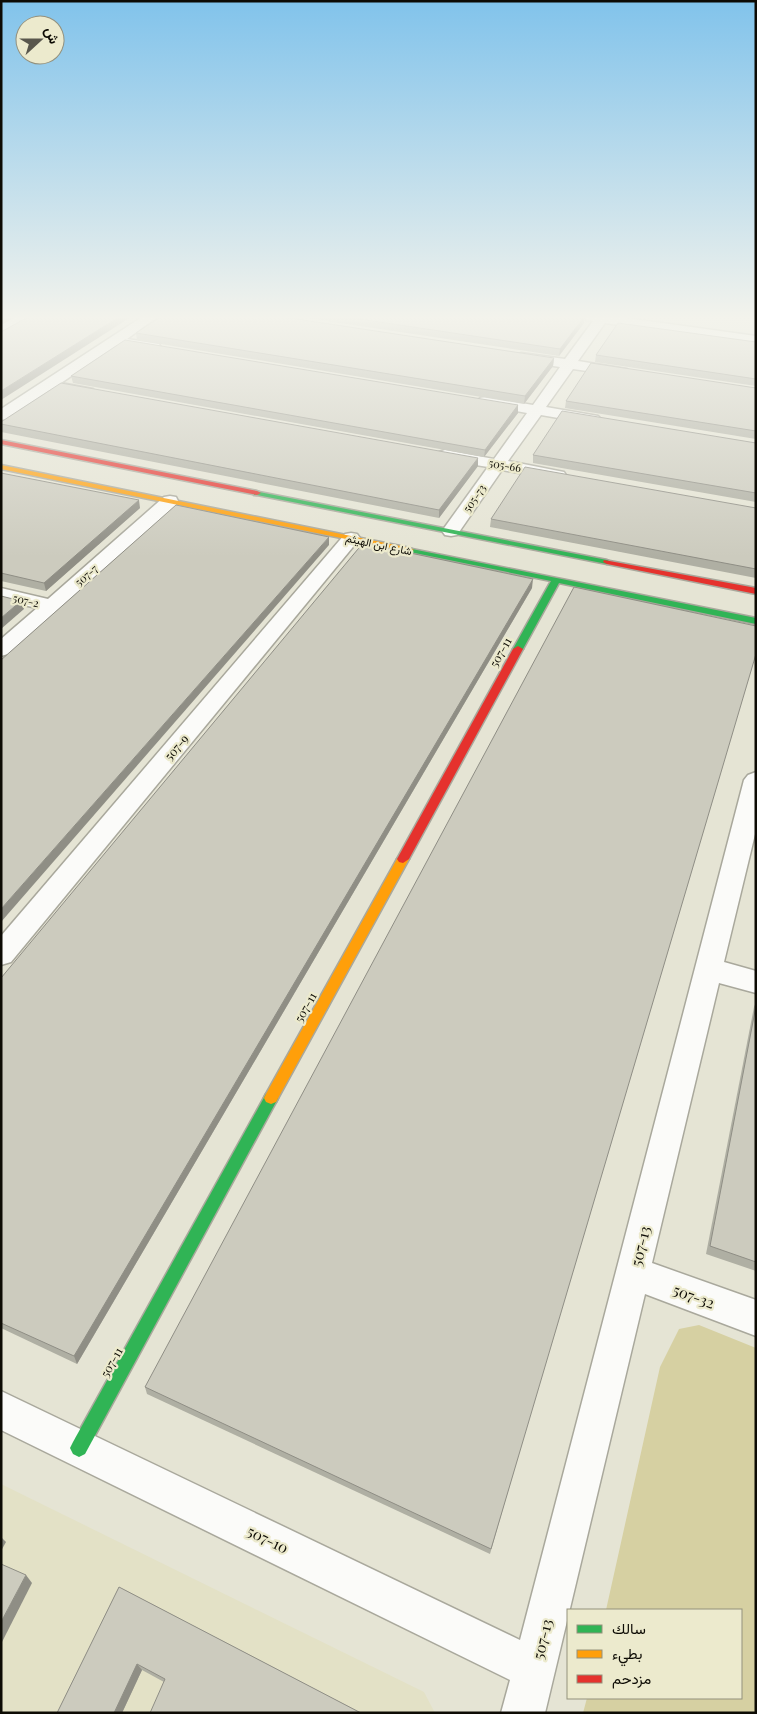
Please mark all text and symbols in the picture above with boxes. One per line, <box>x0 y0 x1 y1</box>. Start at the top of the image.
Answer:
north arrow <box>15 15 65 65</box>
text: ش <box>41 24 65 47</box>
street label: 505-66 <box>488 455 523 475</box>
street label: 505-73 <box>459 481 489 515</box>
street label: شارع ابن الهيثم <box>344 530 414 559</box>
street label: 507-7 <box>71 561 101 589</box>
street label: 507-2 <box>12 590 40 610</box>
street label: 507-11 <box>485 634 515 670</box>
street label: 507-9 <box>161 731 191 763</box>
street label: 507-11 <box>290 989 320 1025</box>
street label: 507-13 <box>625 1224 655 1268</box>
street label: 507-32 <box>671 1279 717 1313</box>
street label: 507-11 <box>96 1344 126 1380</box>
street label: 507-10 <box>244 1521 292 1557</box>
legend <box>567 1609 742 1699</box>
street label: 507-13 <box>527 1617 557 1661</box>
text: سالك <box>612 1618 646 1638</box>
text: بطيء <box>612 1643 642 1667</box>
text: مزدحم <box>612 1668 651 1689</box>

